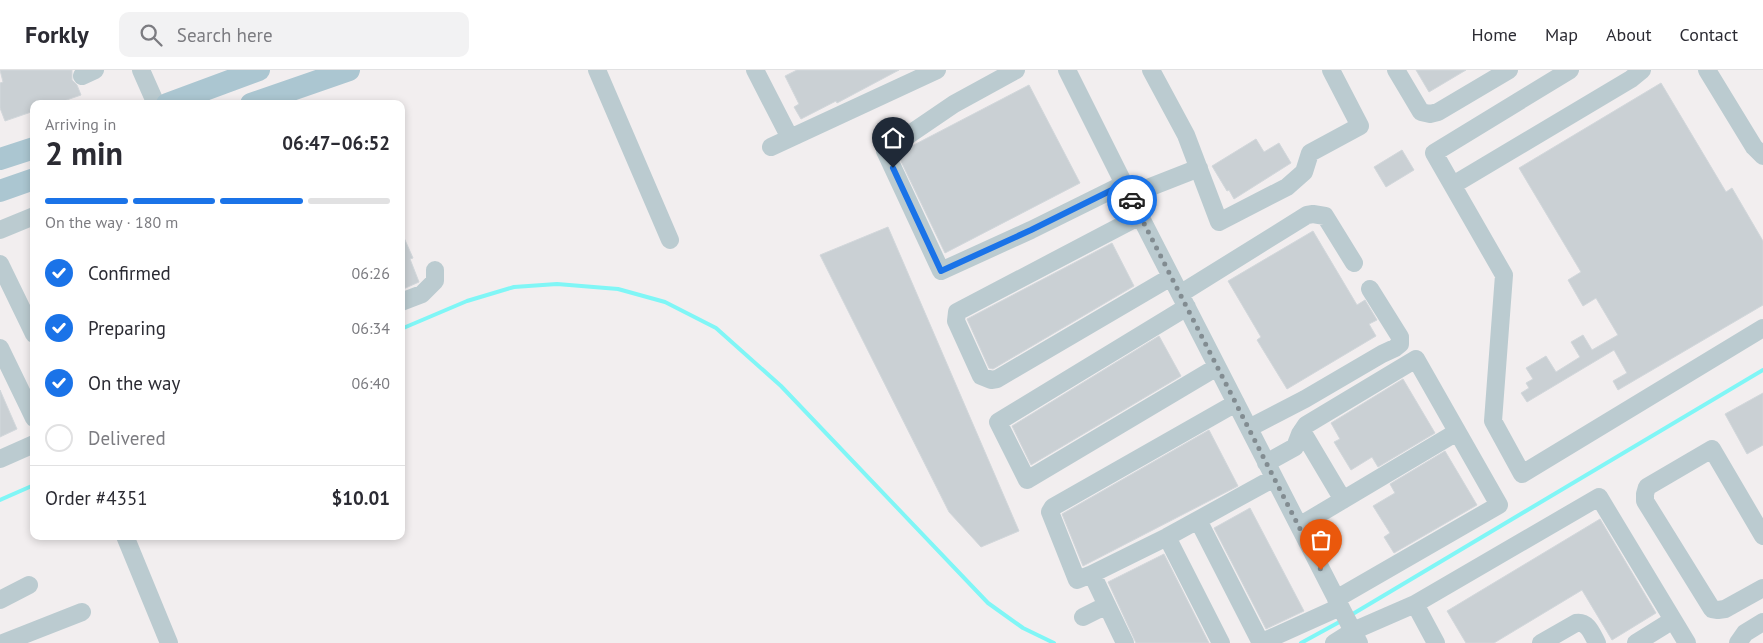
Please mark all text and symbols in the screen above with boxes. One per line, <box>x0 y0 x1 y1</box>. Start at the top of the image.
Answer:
search box <box>119 12 469 57</box>
text: Forkly <box>25 19 89 50</box>
icon: search <box>137 21 165 49</box>
text: Search here <box>177 23 273 47</box>
text: Home <box>1471 23 1517 46</box>
text: Map <box>1545 23 1578 46</box>
text: About <box>1606 23 1652 46</box>
text: Contact <box>1680 23 1738 46</box>
text: Arriving in <box>45 114 116 134</box>
pin <box>872 117 914 168</box>
icon: home <box>879 124 907 152</box>
text: 06:47–06:52 <box>282 131 390 155</box>
text: 2 min <box>45 132 123 174</box>
courier <box>1107 175 1157 225</box>
icon: car <box>1118 186 1146 214</box>
text: On the way · 180 m <box>45 212 178 232</box>
icon: check <box>45 259 73 287</box>
text: Confirmed <box>88 261 171 285</box>
text: 06:26 <box>352 263 390 283</box>
icon: check <box>45 314 73 342</box>
text: Preparing <box>88 316 166 340</box>
text: 06:34 <box>352 318 390 338</box>
icon: check <box>45 369 73 397</box>
text: On the way <box>88 371 180 395</box>
text: 06:40 <box>352 373 390 393</box>
text: Delivered <box>88 426 166 450</box>
text: Order #4351 <box>45 486 148 510</box>
text: $10.01 <box>331 486 390 510</box>
pin <box>1300 519 1342 570</box>
icon: bag <box>1307 526 1335 554</box>

